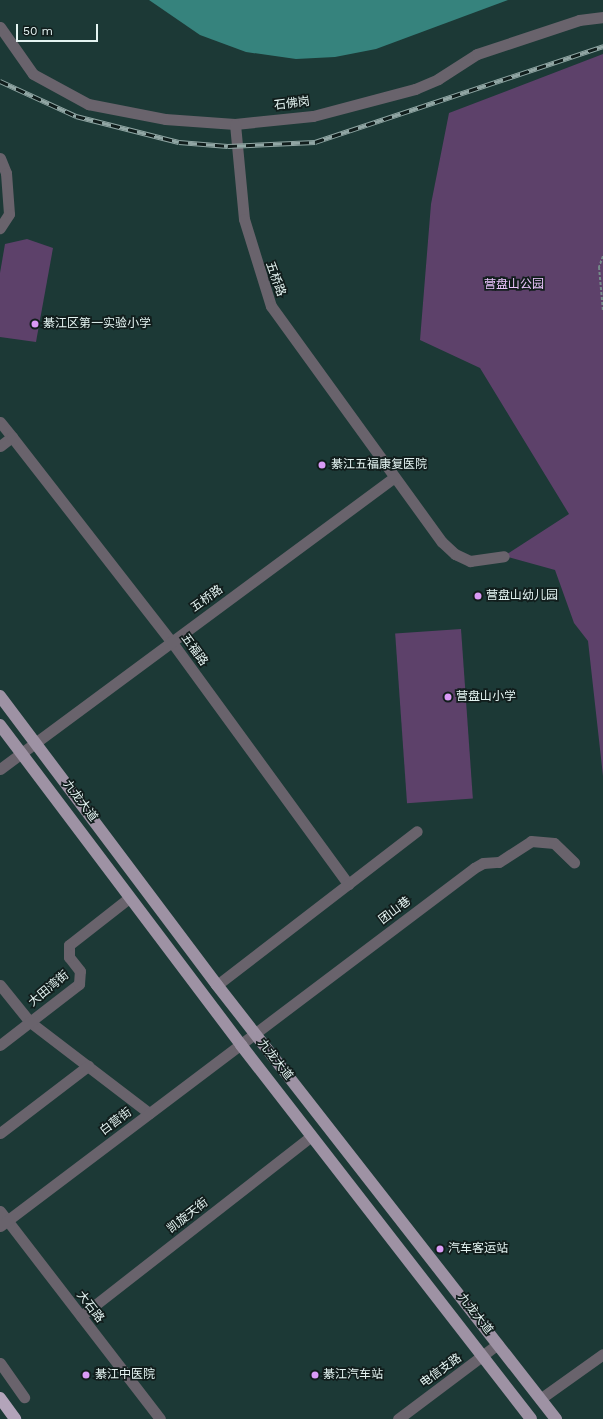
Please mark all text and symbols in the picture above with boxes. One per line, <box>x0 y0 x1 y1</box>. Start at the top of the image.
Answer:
scale bar <box>18 16 100 42</box>
text: 50 m <box>23 24 53 38</box>
street label: 石佛岗 <box>273 95 311 113</box>
street label: 五桥路 <box>262 260 288 298</box>
park label: 营盘山公园 <box>484 278 544 292</box>
place label: 綦江区第一实验小学 <box>43 317 151 331</box>
marker: 綦江区第一实验小学 <box>30 319 40 329</box>
place label: 綦江五福康复医院 <box>331 458 427 472</box>
marker: 綦江五福康复医院 <box>316 459 328 471</box>
street label: 五桥路 <box>188 583 226 615</box>
place label: 营盘山幼儿园 <box>486 589 558 603</box>
marker: 营盘山幼儿园 <box>473 591 483 601</box>
street label: 五福路 <box>178 631 210 669</box>
place label: 营盘山小学 <box>456 690 516 704</box>
marker: 营盘山小学 <box>443 692 453 702</box>
street label: 九龙大道 <box>60 777 100 825</box>
street label: 团山巷 <box>376 894 414 928</box>
street label: 大田湾街 <box>26 968 72 1010</box>
street label: 九龙大道 <box>255 1037 295 1083</box>
street label: 白营街 <box>97 1105 135 1139</box>
street label: 凯旋天街 <box>165 1196 211 1236</box>
place label: 汽车客运站 <box>448 1242 508 1256</box>
marker: 汽车客运站 <box>435 1244 445 1254</box>
street label: 大石路 <box>73 1288 107 1326</box>
street label: 九龙大道 <box>455 1291 495 1337</box>
street label: 电信支路 <box>417 1351 465 1391</box>
place label: 綦江中医院 <box>95 1368 155 1382</box>
place label: 綦江汽车站 <box>323 1368 383 1382</box>
marker: 綦江中医院 <box>80 1369 92 1381</box>
marker: 綦江汽车站 <box>310 1370 320 1380</box>

